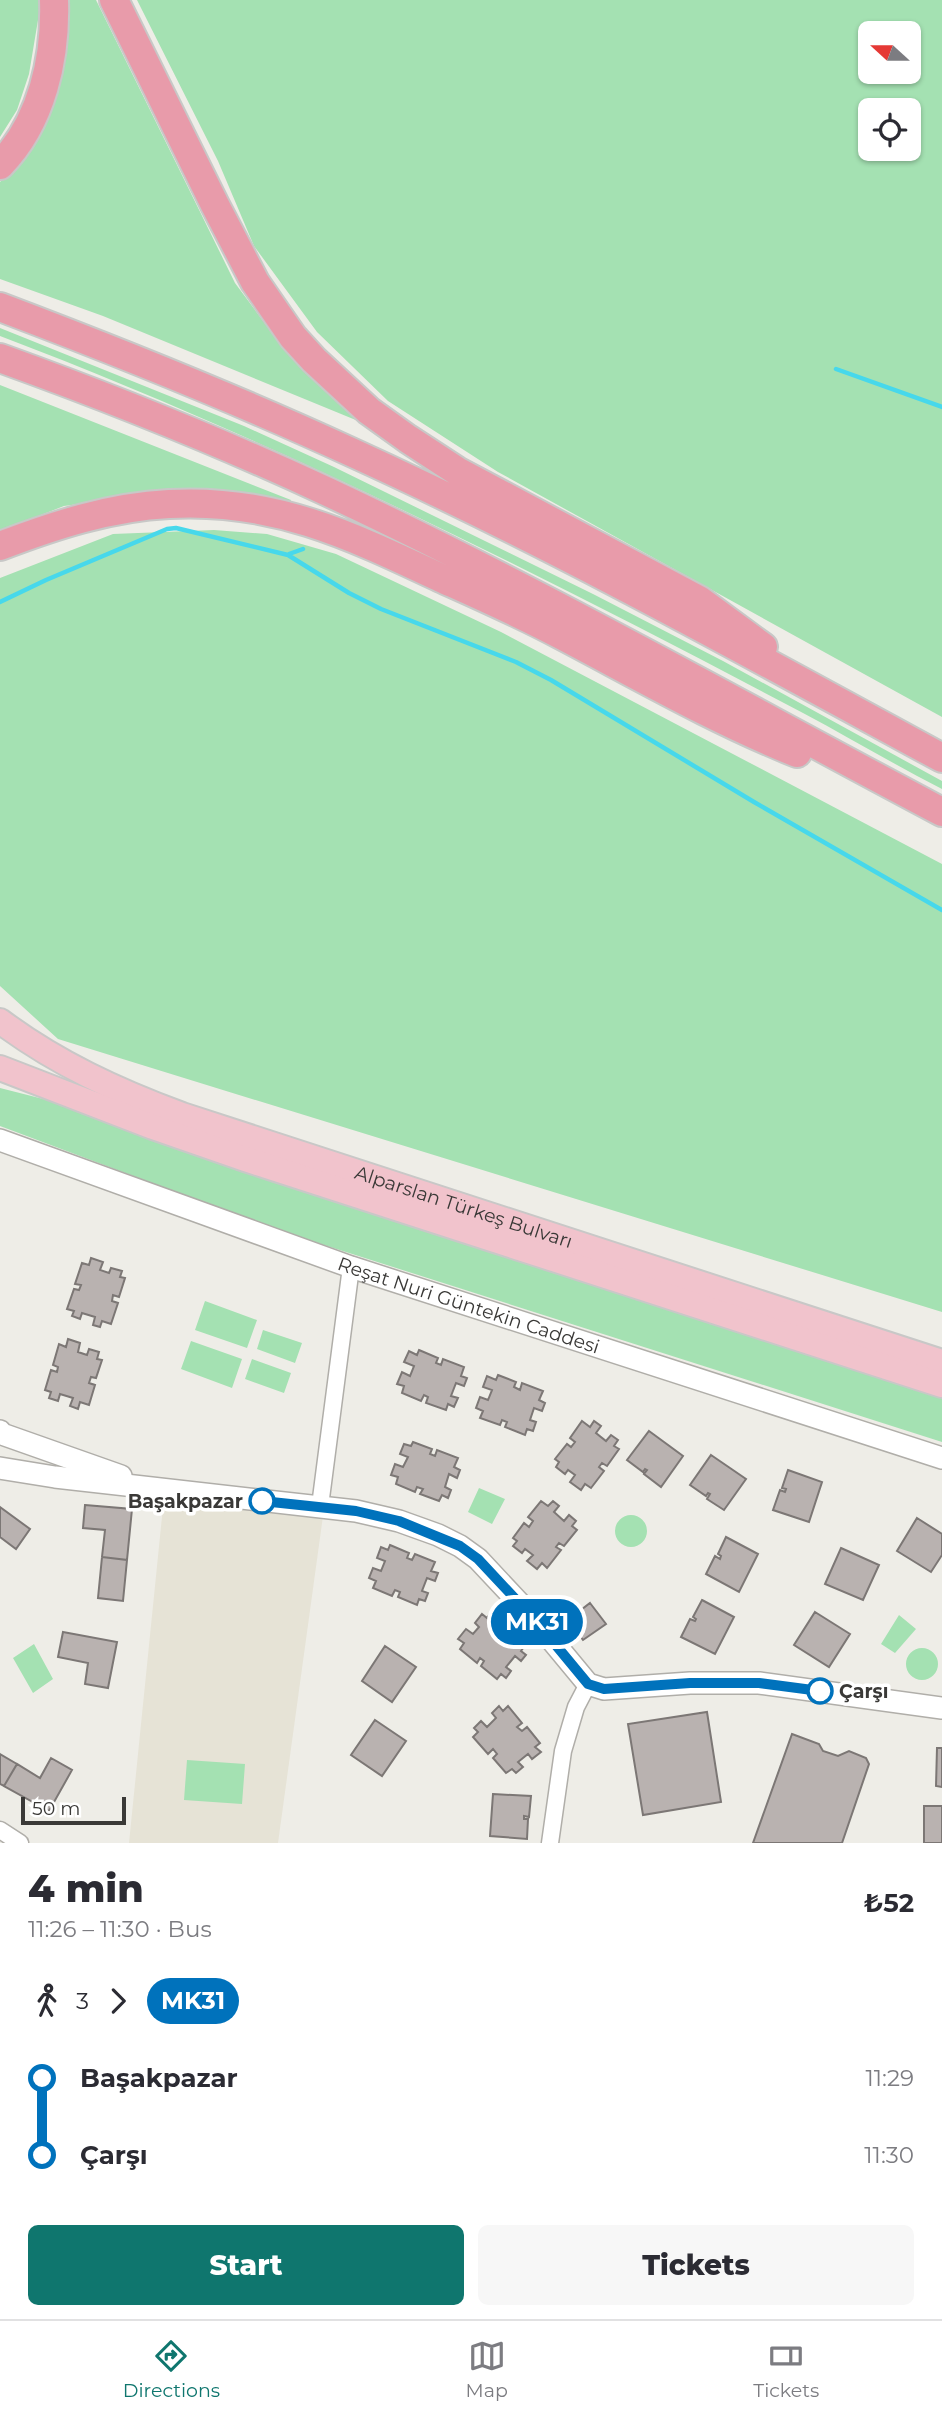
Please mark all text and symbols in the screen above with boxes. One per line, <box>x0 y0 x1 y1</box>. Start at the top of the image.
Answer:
north arrow <box>858 21 920 84</box>
map controls <box>858 21 921 161</box>
button: locate <box>858 98 921 161</box>
street label: Alparslan Türkeş Bulvarı <box>352 1161 576 1253</box>
street label: Reşat Nuri Güntekin Caddesi <box>335 1252 603 1358</box>
marker: Başakpazar <box>249 1488 275 1514</box>
place label: Başakpazar <box>128 1490 243 1513</box>
line badge: MK31 <box>488 1599 586 1645</box>
text: MK31 <box>505 1607 569 1636</box>
marker: Çarşı <box>807 1678 833 1704</box>
place label: Çarşı <box>839 1680 888 1703</box>
scale bar <box>21 1794 126 1826</box>
text: 50 m <box>32 1797 80 1820</box>
text: 4 min <box>28 1865 144 1912</box>
text: ₺52 <box>864 1887 914 1919</box>
text: 11:26 – 11:30 · Bus <box>28 1915 212 1943</box>
icon: walk <box>28 1982 66 2020</box>
icon: forward <box>99 1982 137 2020</box>
text: MK31 <box>161 1986 225 2015</box>
text: 3 <box>76 1987 89 2015</box>
text: Başakpazar <box>80 2062 238 2094</box>
text: 11:29 <box>865 2064 914 2092</box>
text: Çarşı <box>80 2139 148 2171</box>
text: 11:30 <box>864 2141 914 2169</box>
button: Start <box>28 2225 464 2305</box>
button: Tickets <box>478 2225 914 2305</box>
tab: Directions <box>123 2337 220 2402</box>
tab: Map <box>466 2337 508 2402</box>
tab: Tickets <box>753 2337 819 2402</box>

